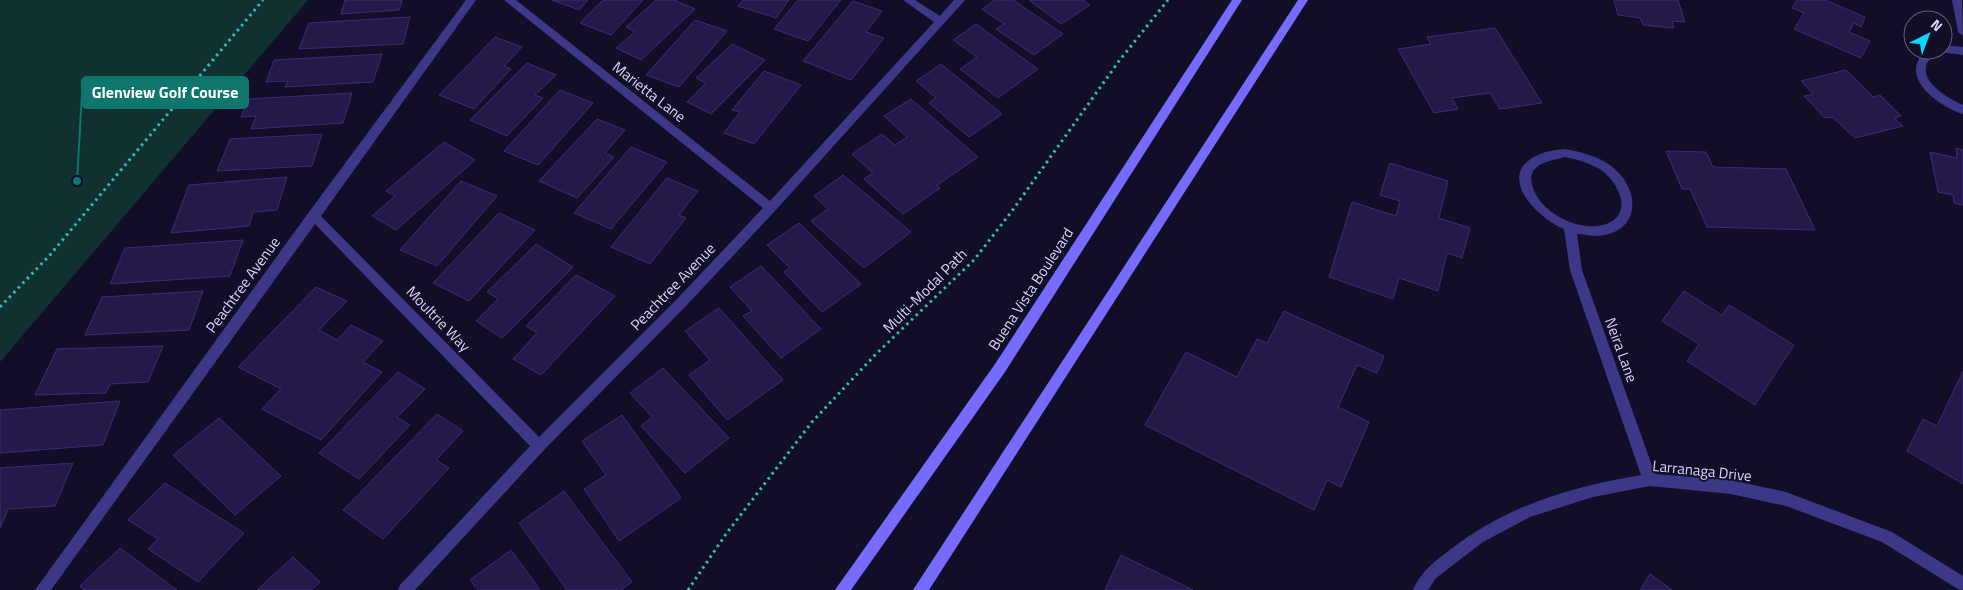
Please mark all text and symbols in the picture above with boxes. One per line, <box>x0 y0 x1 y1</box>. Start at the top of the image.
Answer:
north arrow <box>1903 10 1953 60</box>
text: N <box>1926 14 1948 36</box>
street label: Marietta Lane <box>608 56 691 128</box>
callout: Glenview Golf Course <box>82 77 248 108</box>
text: Glenview Golf Course <box>92 80 238 104</box>
street label: Buena Vista Boulevard <box>982 223 1079 355</box>
street label: Peachtree Avenue <box>200 232 285 338</box>
street label: Peachtree Avenue <box>625 238 721 336</box>
street label: Multi-Modal Path <box>877 243 972 338</box>
street label: Moultrie Way <box>401 280 476 357</box>
street label: Neira Lane <box>1599 314 1644 385</box>
street label: Larranaga Drive <box>1651 454 1753 487</box>

